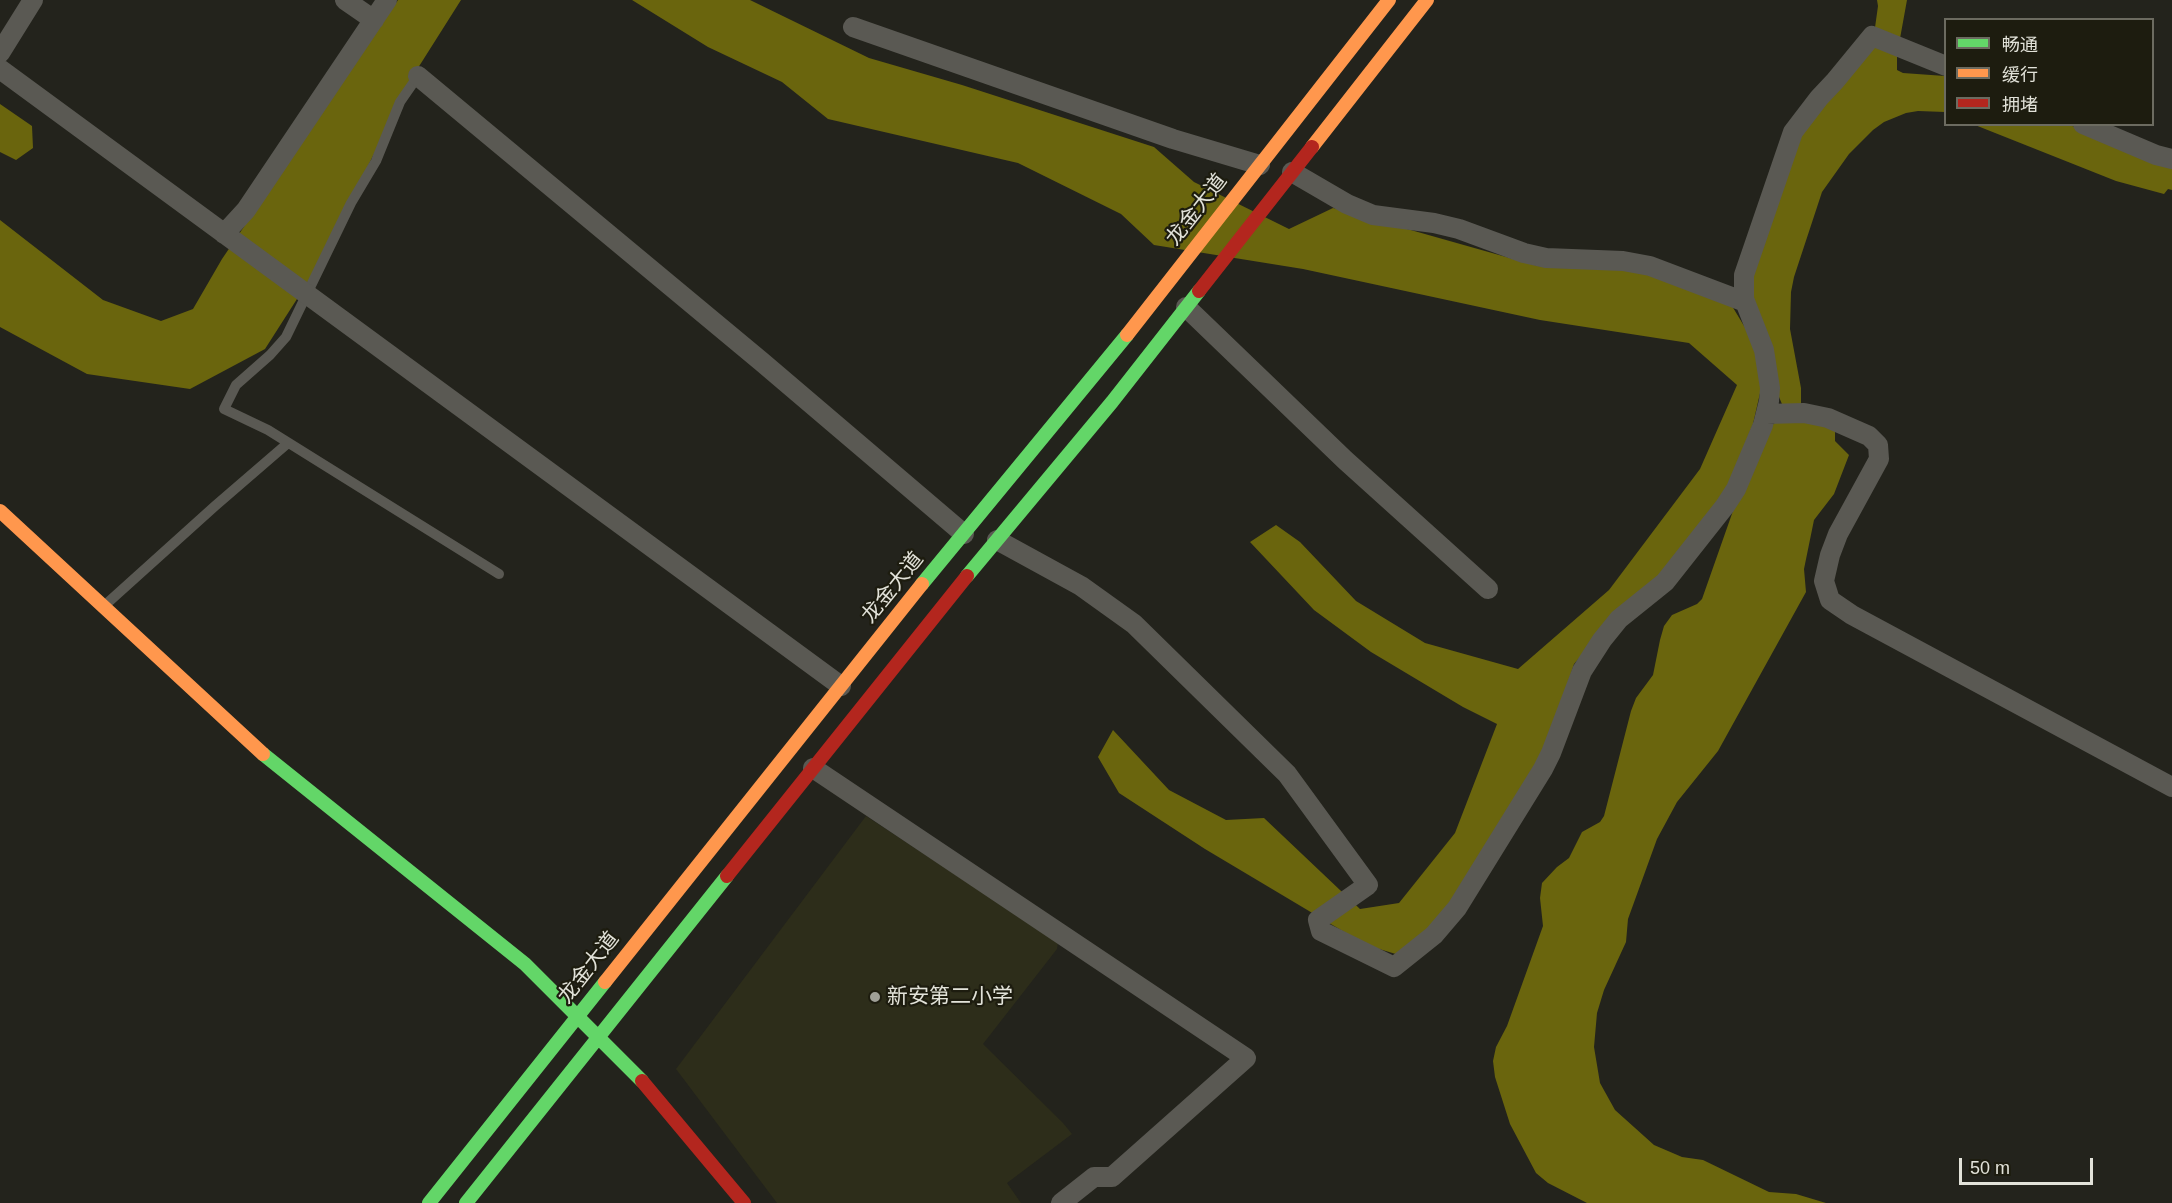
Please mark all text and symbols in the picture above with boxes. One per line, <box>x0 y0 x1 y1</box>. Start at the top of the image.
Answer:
legend <box>1944 18 2154 126</box>
text: 畅通 <box>2002 35 2038 55</box>
text: 缓行 <box>2002 65 2038 85</box>
text: 拥堵 <box>2002 95 2038 115</box>
street label: 龙金大道 <box>1161 169 1233 251</box>
street label: 龙金大道 <box>857 547 929 629</box>
street label: 龙金大道 <box>553 927 625 1009</box>
place label: 新安第二小学 <box>887 984 1013 1010</box>
marker: 新安第二小学 <box>868 990 882 1004</box>
scale bar <box>1962 1146 2096 1184</box>
text: 50 m <box>1970 1158 2010 1178</box>

